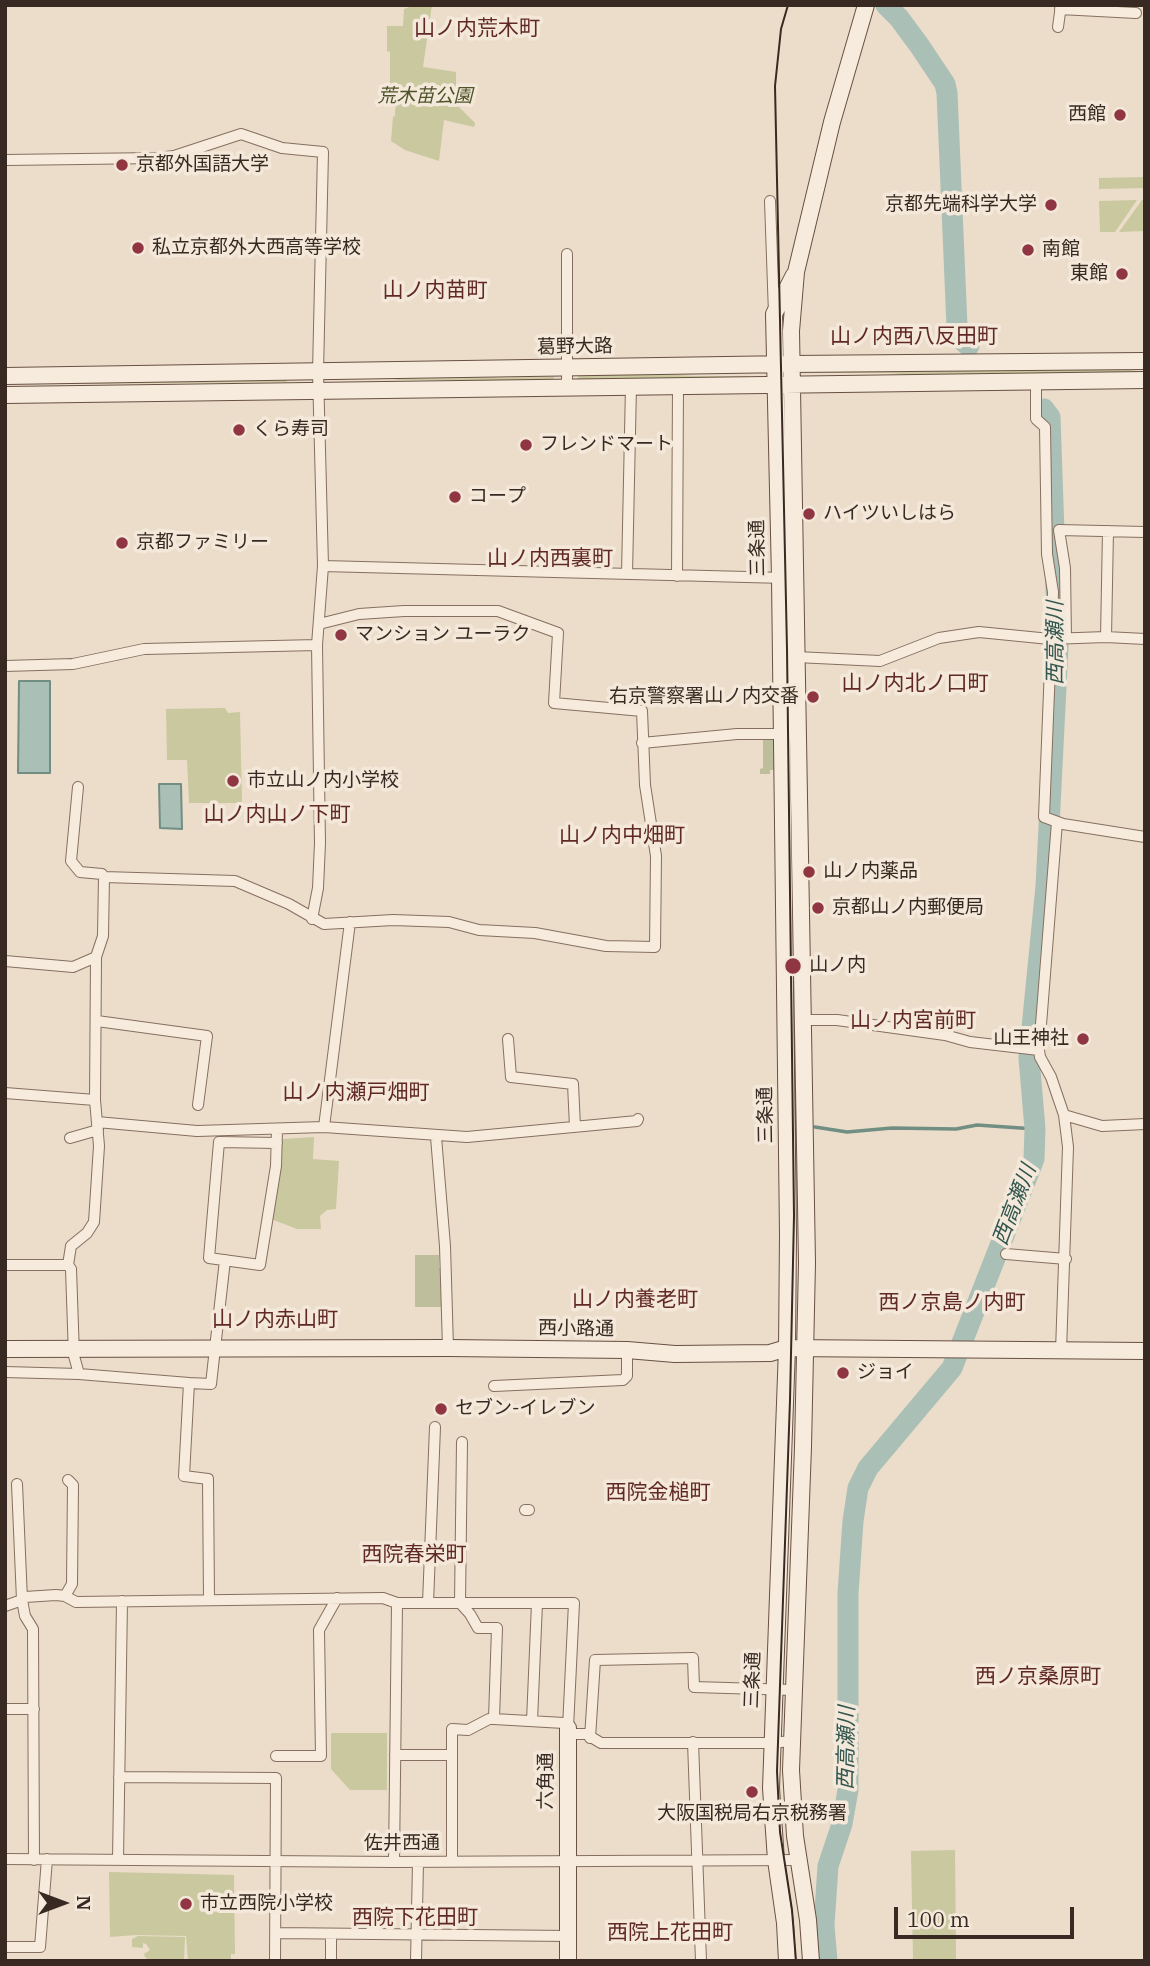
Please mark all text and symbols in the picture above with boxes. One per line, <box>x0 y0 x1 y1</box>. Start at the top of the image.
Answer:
district label: 山ノ内荒木町 <box>414 16 540 42</box>
park label: 荒木苗公園 <box>378 86 472 108</box>
place label: 西館 <box>1068 104 1106 126</box>
marker: 西館 <box>1112 107 1128 123</box>
place label: 京都外国語大学 <box>136 154 269 176</box>
marker: 京都外国語大学 <box>114 157 130 173</box>
place label: 京都先端科学大学 <box>885 194 1037 216</box>
marker: 京都先端科学大学 <box>1043 197 1059 213</box>
place label: 私立京都外大西高等学校 <box>152 237 361 259</box>
place label: 南館 <box>1042 239 1080 261</box>
marker: 私立京都外大西高等学校 <box>130 240 146 256</box>
marker: 南館 <box>1020 242 1036 258</box>
place label: 東館 <box>1070 263 1108 285</box>
marker: 東館 <box>1114 266 1130 282</box>
district label: 山ノ内苗町 <box>383 278 487 304</box>
district label: 山ノ内西八反田町 <box>830 324 998 350</box>
street label: 葛野大路 <box>537 335 613 359</box>
place label: くら寿司 <box>253 419 329 441</box>
marker: くら寿司 <box>231 422 247 438</box>
place label: フレンドマート <box>540 434 673 456</box>
marker: フレンドマート <box>518 437 534 453</box>
place label: コープ <box>469 486 526 508</box>
marker: コープ <box>447 489 463 505</box>
place label: ハイツいしはら <box>823 503 956 525</box>
marker: ハイツいしはら <box>801 506 817 522</box>
street label: 三条通 <box>746 519 770 577</box>
place label: 京都ファミリー <box>136 532 269 554</box>
marker: 京都ファミリー <box>114 535 130 551</box>
district label: 山ノ内西裏町 <box>487 546 613 572</box>
water label: 西高瀬川 <box>1043 601 1069 685</box>
place label: マンション ユーラク <box>355 624 530 646</box>
marker: マンション ユーラク <box>333 627 349 643</box>
district label: 山ノ内北ノ口町 <box>842 671 988 697</box>
place label: 右京警察署山ノ内交番 <box>609 686 799 708</box>
marker: 右京警察署山ノ内交番 <box>805 689 821 705</box>
place label: 市立山ノ内小学校 <box>247 770 399 792</box>
marker: 市立山ノ内小学校 <box>225 773 241 789</box>
district label: 山ノ内山ノ下町 <box>204 802 350 828</box>
district label: 山ノ内中畑町 <box>559 823 685 849</box>
place label: 山ノ内薬品 <box>823 861 918 883</box>
marker: 山ノ内薬品 <box>801 864 817 880</box>
place label: 京都山ノ内郵便局 <box>832 897 984 919</box>
marker: 京都山ノ内郵便局 <box>810 900 826 916</box>
place label: 山ノ内 <box>809 955 866 977</box>
marker: 山ノ内 <box>783 956 803 976</box>
district label: 山ノ内宮前町 <box>850 1008 976 1034</box>
place label: 山王神社 <box>993 1028 1069 1050</box>
marker: 山王神社 <box>1075 1031 1091 1047</box>
district label: 山ノ内瀬戸畑町 <box>283 1080 429 1106</box>
street label: 三条通 <box>754 1086 778 1144</box>
water label: 西高瀬川 <box>988 1161 1042 1249</box>
district label: 山ノ内養老町 <box>572 1287 698 1313</box>
district label: 西ノ京島ノ内町 <box>879 1290 1025 1316</box>
district label: 山ノ内赤山町 <box>212 1307 338 1333</box>
street label: 西小路通 <box>538 1317 614 1341</box>
place label: ジョイ <box>857 1362 914 1384</box>
marker: ジョイ <box>835 1365 851 1381</box>
place label: セブン-イレブン <box>455 1398 595 1420</box>
marker: セブン-イレブン <box>433 1401 449 1417</box>
district label: 西院金槌町 <box>606 1480 710 1506</box>
district label: 西院春栄町 <box>362 1542 466 1568</box>
street label: 三条通 <box>741 1651 765 1709</box>
district label: 西ノ京桑原町 <box>975 1664 1101 1690</box>
water label: 西高瀬川 <box>834 1706 860 1790</box>
street label: 六角通 <box>536 1753 558 1809</box>
marker: 大阪国税局右京税務署 <box>744 1784 760 1800</box>
place label: 大阪国税局右京税務署 <box>657 1803 847 1825</box>
street label: 佐井西通 <box>364 1833 440 1855</box>
north arrow <box>28 1868 98 1938</box>
scale bar <box>898 1892 1078 1936</box>
place label: 市立西院小学校 <box>200 1893 333 1915</box>
text: N <box>72 1895 96 1911</box>
marker: 市立西院小学校 <box>178 1896 194 1912</box>
district label: 西院下花田町 <box>352 1905 478 1931</box>
text: 100 m <box>907 1905 970 1933</box>
district label: 西院上花田町 <box>607 1920 733 1946</box>

